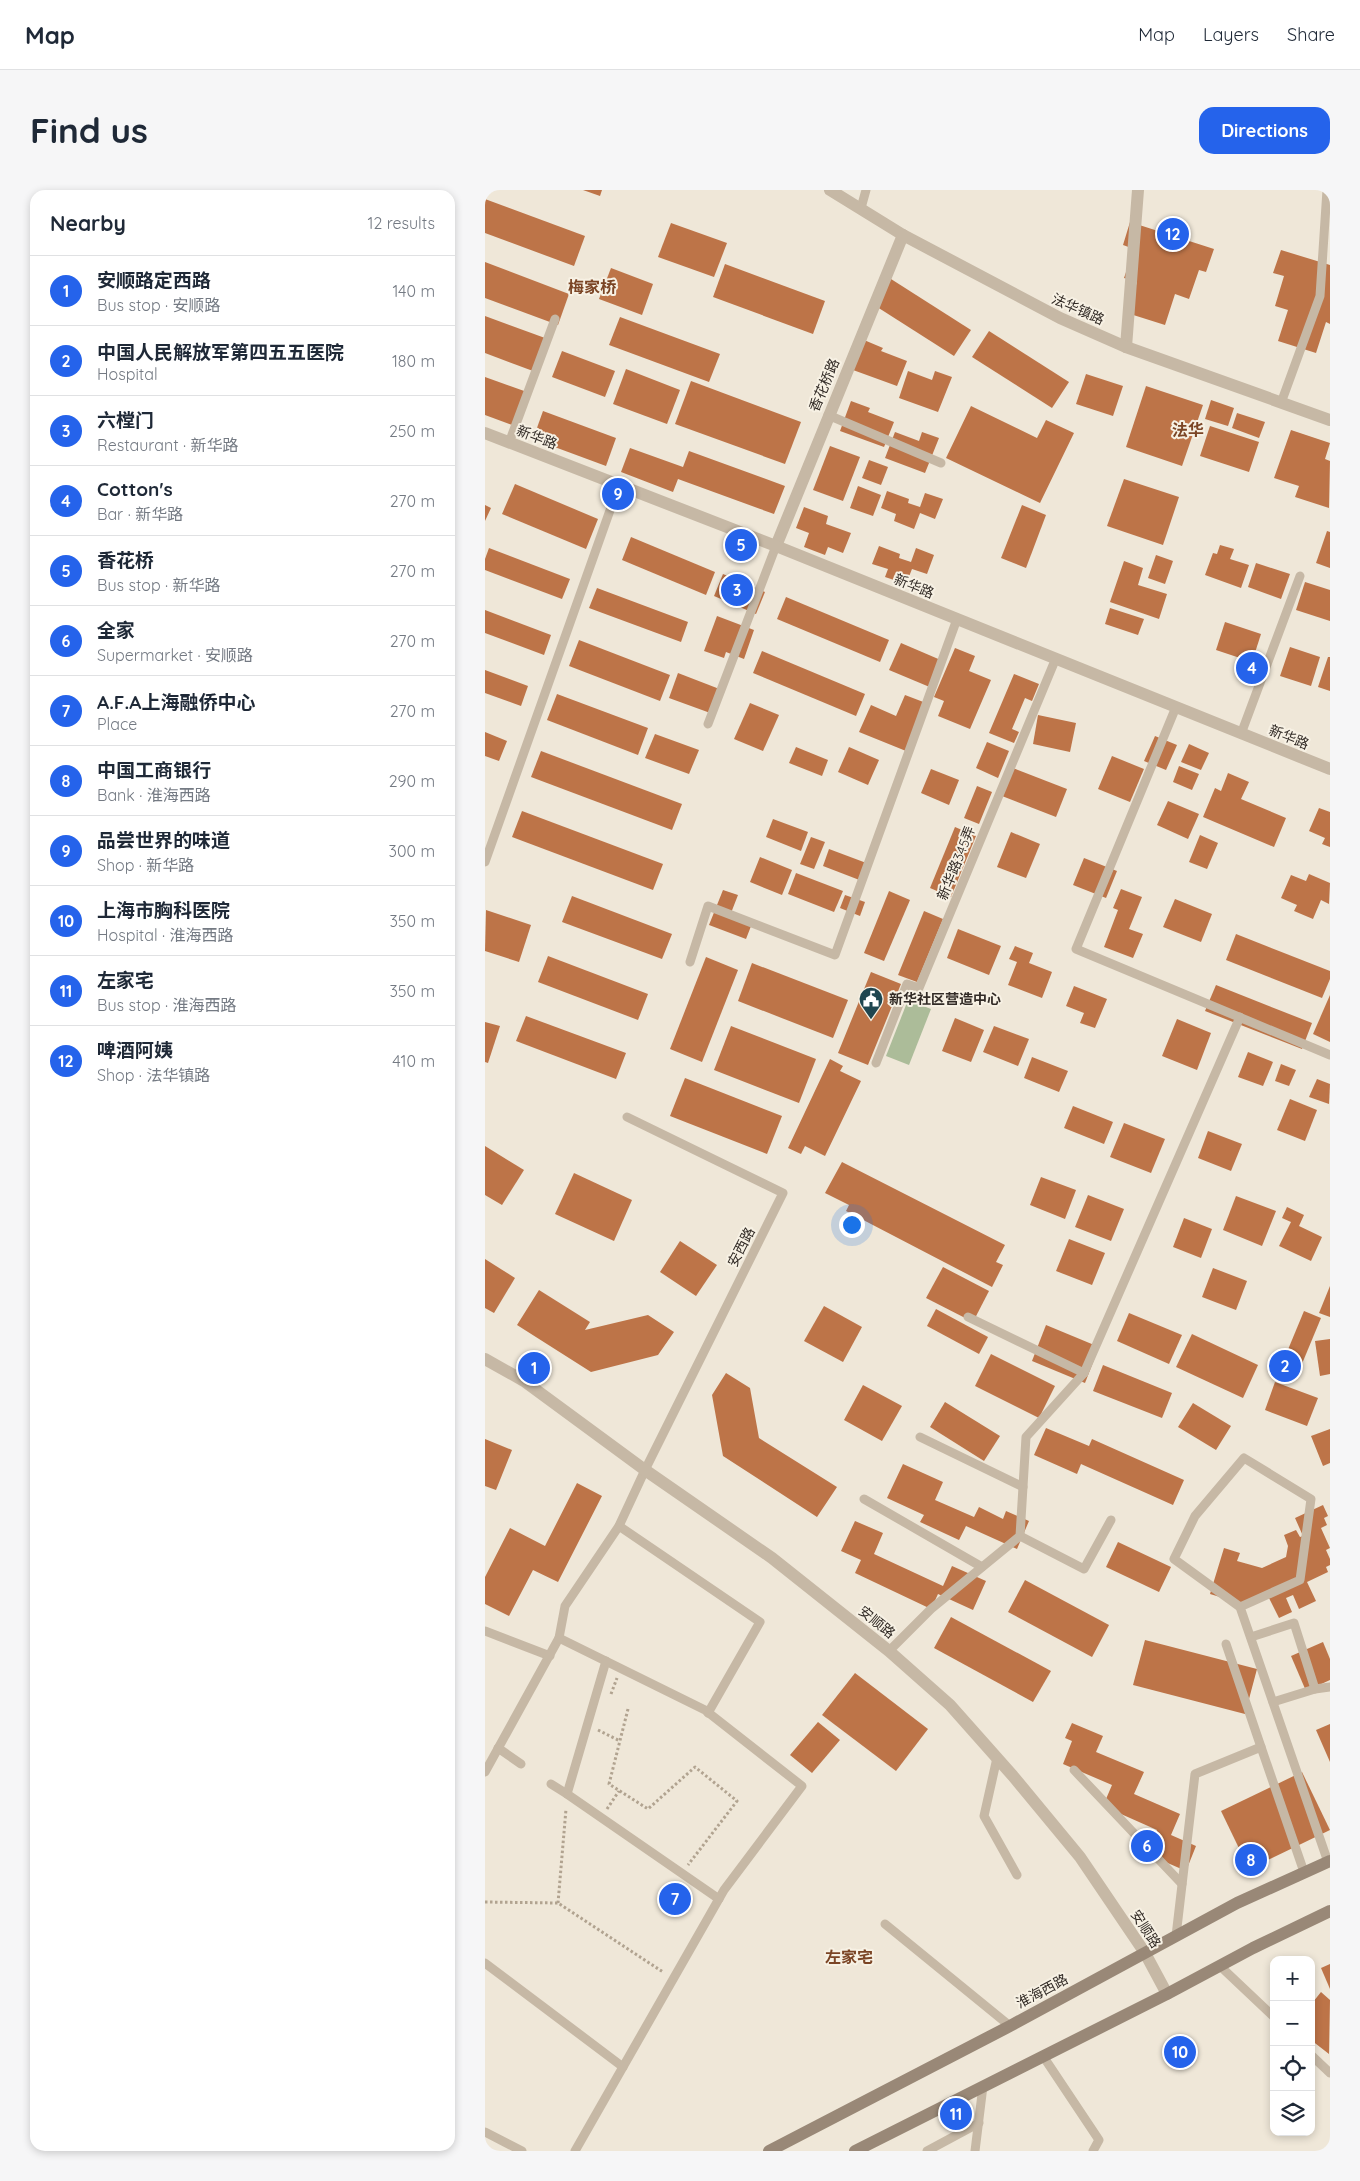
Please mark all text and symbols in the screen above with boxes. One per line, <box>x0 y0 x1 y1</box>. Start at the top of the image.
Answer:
text: Map <box>25 20 75 50</box>
text: Map <box>1138 23 1175 46</box>
text: Layers <box>1203 23 1259 46</box>
text: Share <box>1287 23 1335 46</box>
button: Directions <box>1199 107 1330 154</box>
text: Find us <box>30 108 148 152</box>
text: Nearby <box>50 210 126 236</box>
text: 12 results <box>368 213 435 233</box>
pin: 12 <box>1157 215 1189 253</box>
text: 安顺路定西路 <box>97 268 211 292</box>
district label: 梅家桥 <box>568 277 617 297</box>
text: 1 <box>63 281 69 301</box>
text: 140 m <box>392 281 435 301</box>
street label: 法华镇路 <box>1049 289 1107 329</box>
text: Bus stop · 安顺路 <box>97 295 220 315</box>
text: 中国人民解放军第四五五医院 <box>97 340 344 364</box>
text: 2 <box>61 351 71 371</box>
text: 180 m <box>392 351 435 371</box>
street label: 香花桥路 <box>805 356 843 414</box>
text: Hospital <box>97 364 158 384</box>
text: 六樘门 <box>97 408 154 432</box>
district label: 法华 <box>1172 420 1204 440</box>
text: 3 <box>62 421 70 441</box>
text: 250 m <box>389 421 435 441</box>
street label: 新华路 <box>514 421 560 453</box>
text: Restaurant · 新华路 <box>97 435 238 455</box>
pin: 9 <box>602 475 634 513</box>
text: Cotton's <box>97 477 173 501</box>
text: 4 <box>61 491 71 511</box>
text: 270 m <box>390 491 435 511</box>
text: Bar · 新华路 <box>97 504 183 524</box>
pin: 5 <box>725 526 757 564</box>
text: 香花桥 <box>97 548 154 572</box>
text: 5 <box>61 561 71 581</box>
text: 270 m <box>390 561 435 581</box>
street label: 新华路 <box>891 570 937 602</box>
pin: 3 <box>721 571 753 609</box>
text: Bus stop · 新华路 <box>97 575 220 595</box>
text: 全家 <box>97 618 135 642</box>
text: 6 <box>62 631 70 651</box>
text: 270 m <box>390 631 435 651</box>
text: Supermarket · 安顺路 <box>97 645 253 665</box>
pin: 4 <box>1236 649 1268 687</box>
text: A.F.A上海融侨中心 <box>97 690 255 714</box>
text: 7 <box>62 701 70 721</box>
text: 270 m <box>390 701 435 721</box>
text: Place <box>97 714 137 734</box>
street label: 新华路 <box>1266 721 1312 753</box>
text: 中国工商银行 <box>97 758 211 782</box>
text: 8 <box>62 771 70 791</box>
text: 290 m <box>389 771 435 791</box>
text: Bank · 淮海西路 <box>97 785 211 805</box>
street label: 新华路345弄 <box>933 823 979 903</box>
text: 品尝世界的味道 <box>97 828 230 852</box>
text: 9 <box>61 841 71 861</box>
text: 300 m <box>389 841 435 861</box>
text: Shop · 新华路 <box>97 855 194 875</box>
text: 上海市胸科医院 <box>97 898 230 922</box>
text: 10 <box>58 911 74 931</box>
text: 350 m <box>389 911 435 931</box>
text: Hospital · 淮海西路 <box>97 925 233 945</box>
text: 左家宅 <box>97 968 154 992</box>
text: 11 <box>60 981 72 1001</box>
text: 350 m <box>389 981 435 1001</box>
public building icon: 新华社区营造中心 <box>858 986 884 1020</box>
place label: 新华社区营造中心 <box>889 990 1001 1008</box>
text: Bus stop · 淮海西路 <box>97 995 236 1015</box>
text: 啤酒阿姨 <box>97 1038 173 1062</box>
text: 12 <box>58 1051 74 1071</box>
text: 410 m <box>392 1051 435 1071</box>
text: Shop · 法华镇路 <box>97 1065 210 1085</box>
your location <box>839 1212 865 1238</box>
street label: 安西路 <box>723 1224 759 1270</box>
pin: 2 <box>1269 1347 1301 1385</box>
pin: 1 <box>518 1349 550 1387</box>
street label: 安顺路 <box>855 1602 899 1642</box>
pin: 6 <box>1131 1827 1163 1865</box>
pin: 8 <box>1235 1841 1267 1879</box>
pin: 7 <box>659 1880 691 1918</box>
street label: 安顺路 <box>1127 1906 1165 1952</box>
district label: 左家宅 <box>825 1947 873 1967</box>
map controls <box>1270 1956 1315 2136</box>
button: + <box>1270 1956 1315 2001</box>
street label: 淮海西路 <box>1013 1970 1071 2012</box>
button: − <box>1270 2001 1315 2046</box>
pin: 10 <box>1164 2033 1196 2071</box>
button: locate <box>1270 2046 1315 2091</box>
button: layers <box>1270 2091 1315 2136</box>
pin: 11 <box>940 2095 972 2133</box>

